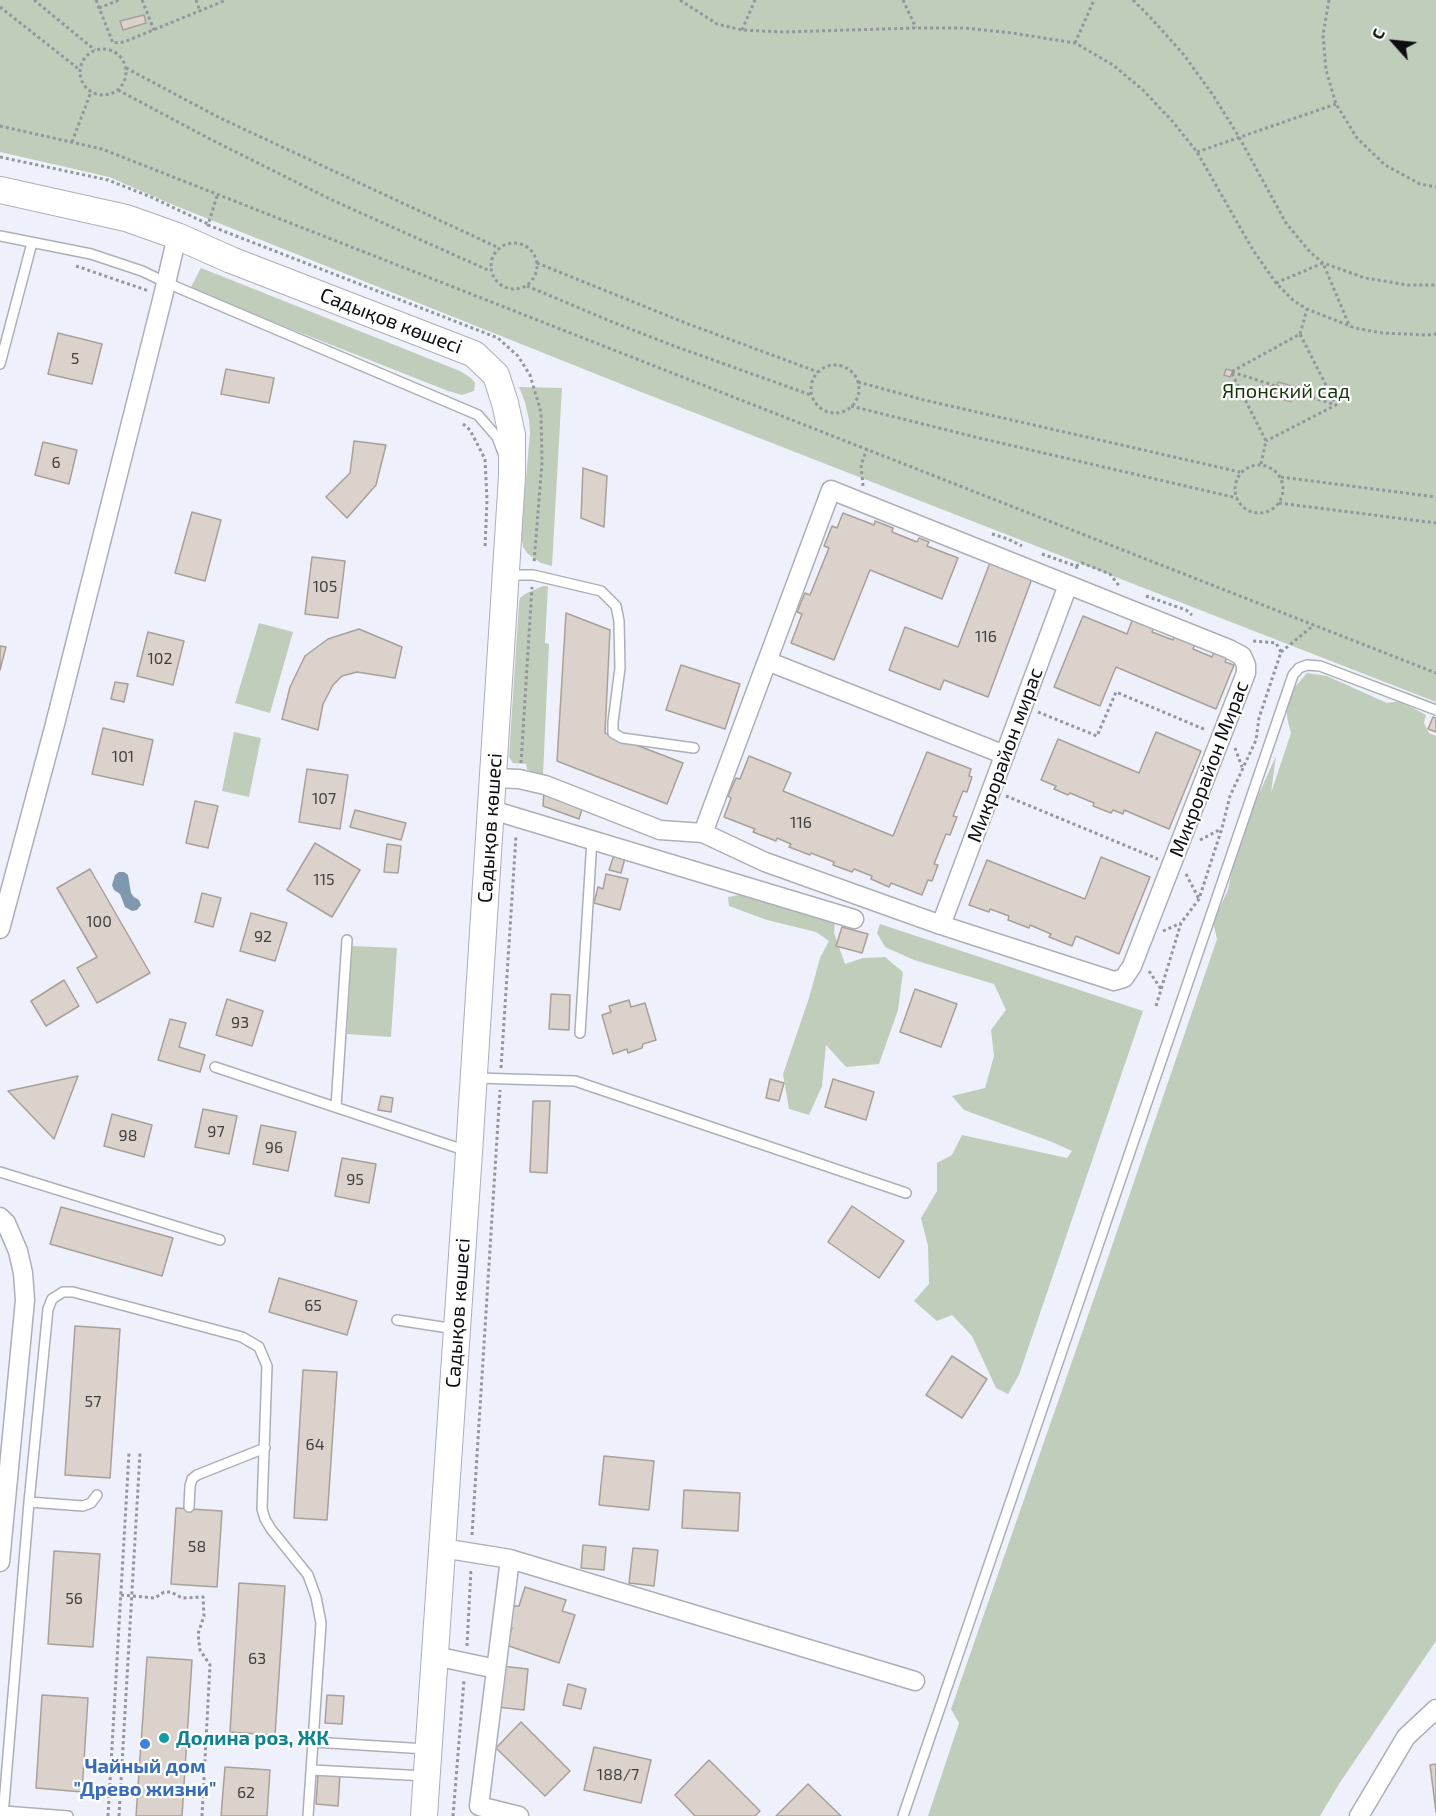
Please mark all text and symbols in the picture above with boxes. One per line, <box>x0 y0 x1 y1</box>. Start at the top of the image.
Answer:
north arrow <box>1364 12 1424 72</box>
text: С <box>1367 25 1388 42</box>
street label: Садықов көшесі <box>316 283 466 359</box>
house number: 5 <box>71 349 79 369</box>
park label: Японский сад <box>1222 379 1350 403</box>
house number: 6 <box>51 453 61 473</box>
house number: 105 <box>313 577 337 597</box>
house number: 116 <box>975 627 997 647</box>
house number: 102 <box>147 649 173 669</box>
street label: Микрорайон мирас <box>962 664 1048 846</box>
street label: Микрорайон Мирас <box>1164 677 1254 861</box>
house number: 101 <box>112 747 134 767</box>
street label: Садықов көшесі <box>473 752 507 904</box>
house number: 107 <box>312 789 336 809</box>
house number: 116 <box>790 813 812 833</box>
house number: 115 <box>313 870 335 890</box>
house number: 100 <box>86 912 112 932</box>
house number: 92 <box>254 927 272 947</box>
house number: 93 <box>231 1013 249 1033</box>
house number: 97 <box>207 1122 225 1142</box>
house number: 98 <box>119 1126 137 1146</box>
house number: 96 <box>265 1138 283 1158</box>
house number: 95 <box>346 1170 364 1190</box>
street label: Садықов көшесі <box>441 1237 475 1389</box>
house number: 65 <box>304 1296 322 1316</box>
house number: 57 <box>85 1392 101 1412</box>
house number: 64 <box>306 1435 324 1455</box>
house number: 58 <box>188 1537 206 1557</box>
house number: 56 <box>65 1589 83 1609</box>
house number: 63 <box>248 1649 266 1669</box>
place label: Долина роз, ЖК <box>176 1726 329 1750</box>
marker: Долина роз, ЖК <box>157 1731 171 1745</box>
marker: Чайный дом "Древо жизни" <box>138 1737 152 1751</box>
place label: Чайный дом "Древо жизни" <box>74 1754 216 1801</box>
house number: 188/7 <box>597 1765 639 1785</box>
house number: 62 <box>237 1783 255 1803</box>

